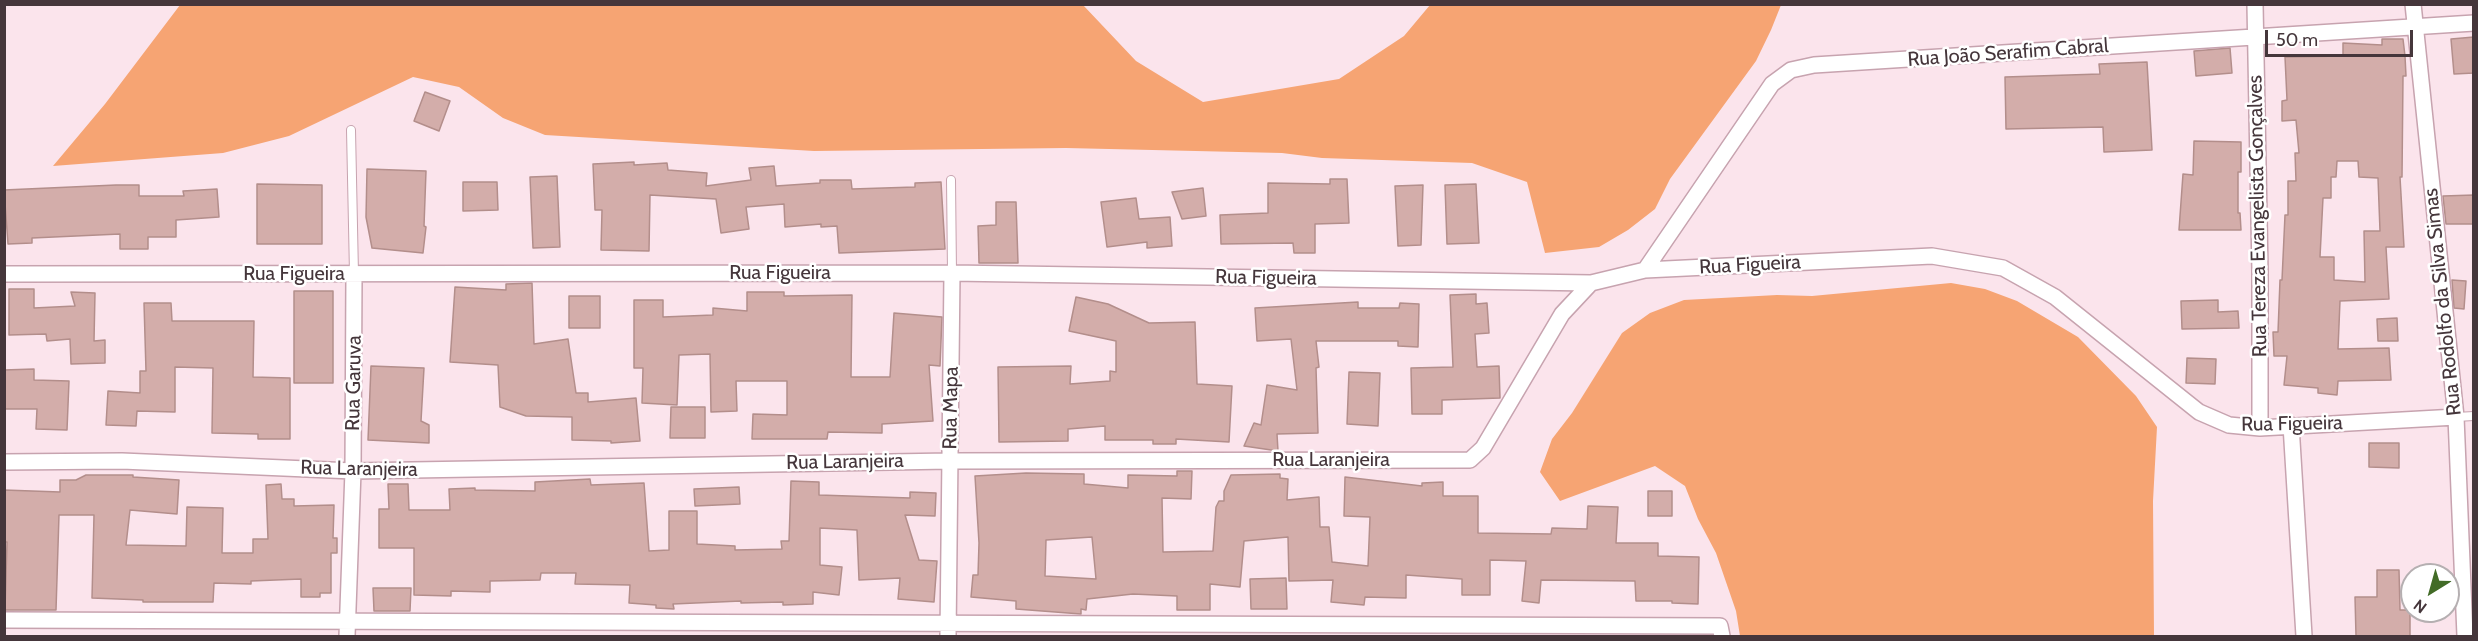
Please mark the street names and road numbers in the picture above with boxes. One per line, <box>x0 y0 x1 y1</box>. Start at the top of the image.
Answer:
street label: Rua João Serafim Cabral <box>1907 34 2109 72</box>
street label: Rua Tereza Evangelista Gonçalves <box>2244 75 2272 357</box>
street label: Rua Rodolfo da Silva Simas <box>2419 187 2467 417</box>
street label: Rua Figueira <box>1699 250 1801 280</box>
street label: Rua Figueira <box>729 261 831 285</box>
street label: Rua Figueira <box>243 262 345 286</box>
street label: Rua Figueira <box>1215 265 1317 291</box>
street label: Rua Garuva <box>341 335 367 431</box>
street label: Rua Mapa <box>938 366 964 450</box>
street label: Rua Figueira <box>2241 411 2343 437</box>
street label: Rua Laranjeira <box>1272 448 1390 472</box>
street label: Rua Laranjeira <box>786 449 904 475</box>
street label: Rua Laranjeira <box>300 456 418 482</box>

